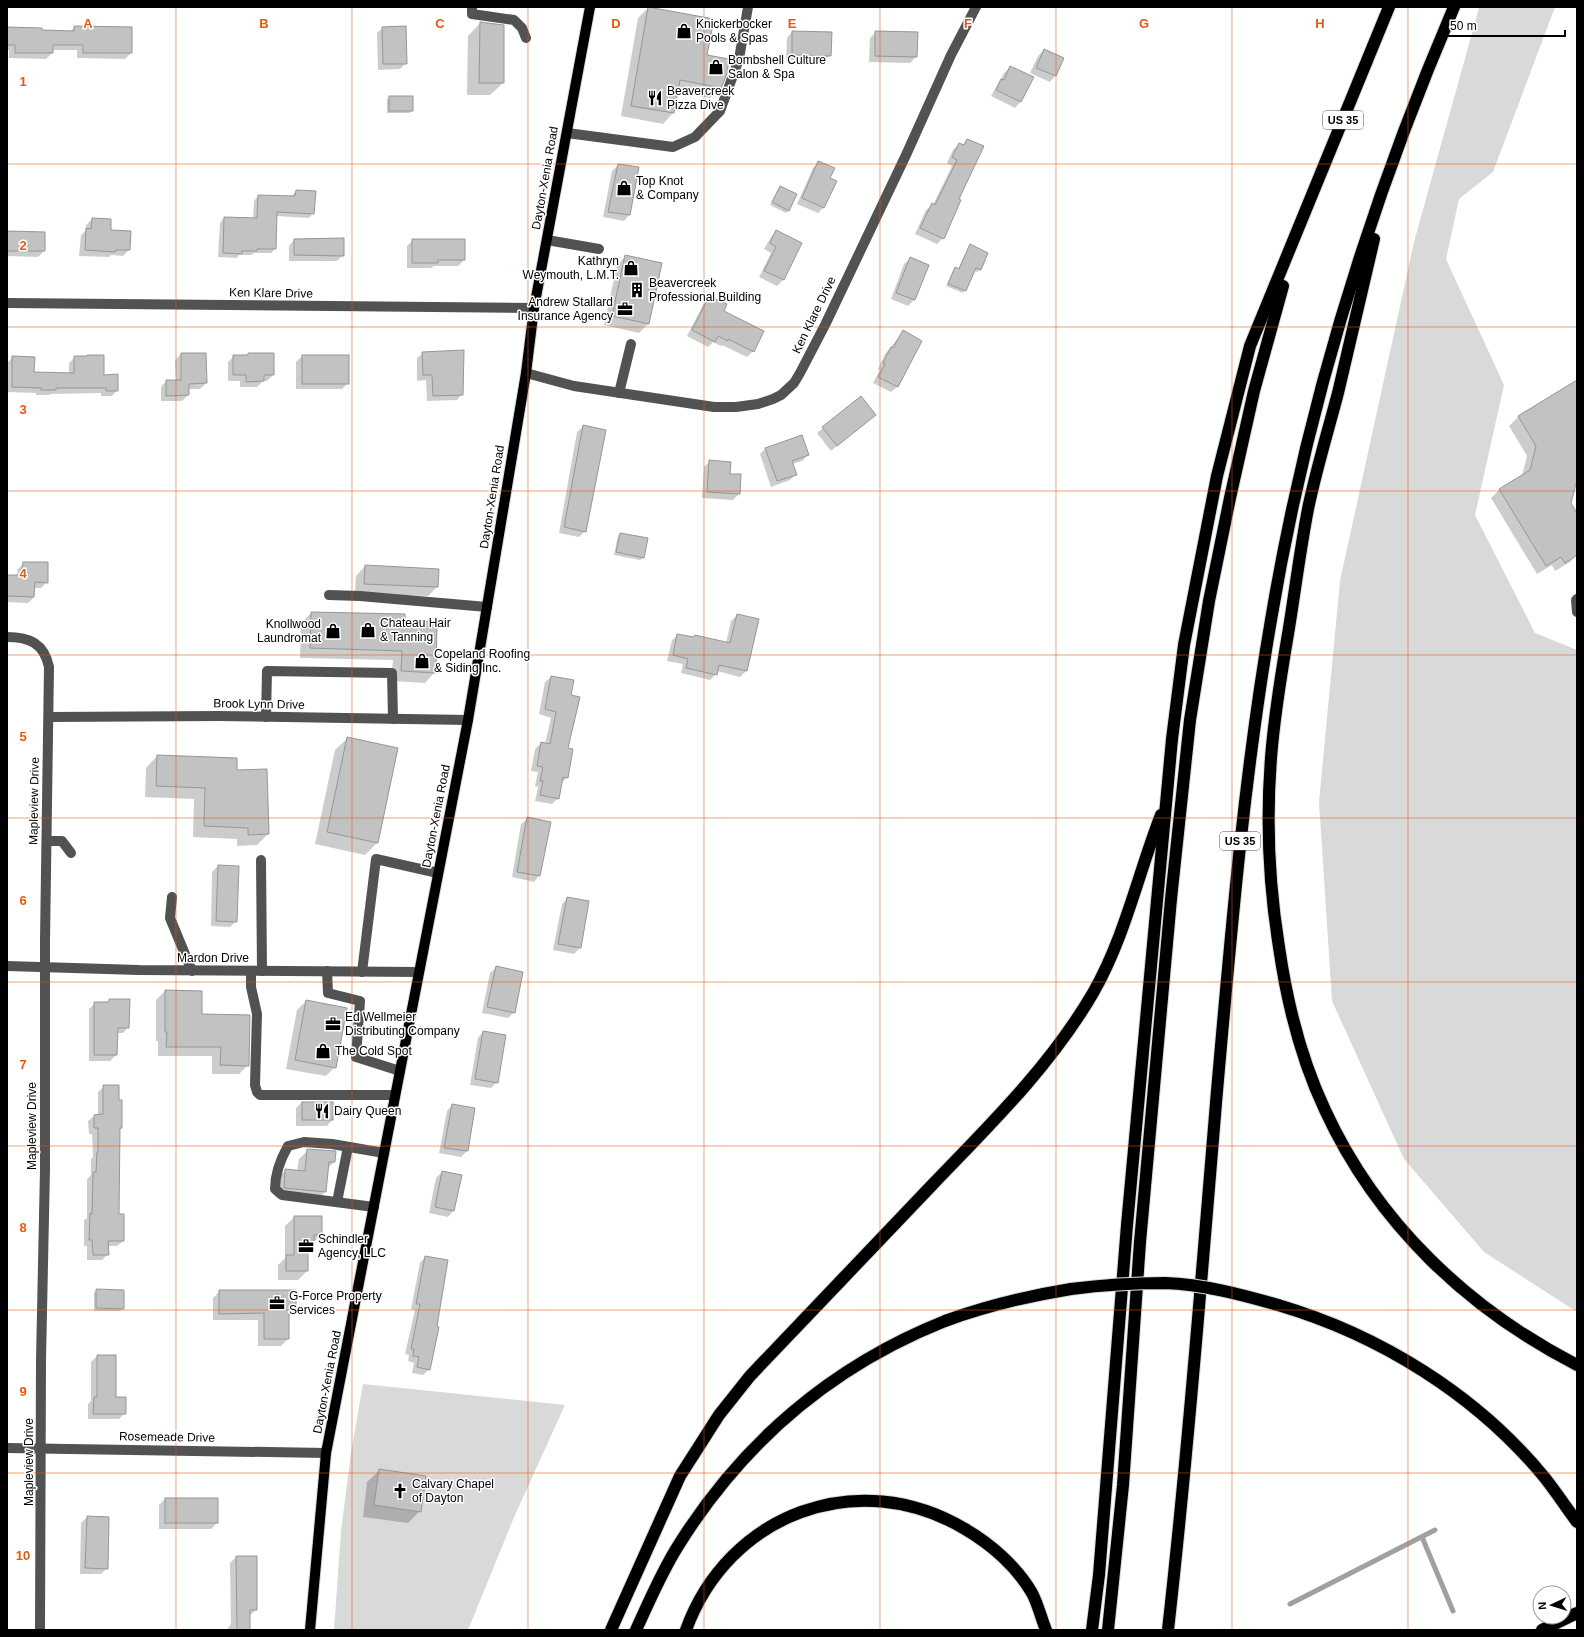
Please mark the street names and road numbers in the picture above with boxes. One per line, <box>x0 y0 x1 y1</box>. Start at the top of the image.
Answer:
road number: US 35 <box>1323 111 1363 129</box>
street label: Dayton-Xenia Road <box>529 125 561 231</box>
street label: Ken Klare Drive <box>789 274 839 356</box>
street label: Ken Klare Drive <box>229 285 313 301</box>
street label: Dayton-Xenia Road <box>477 444 507 550</box>
street label: Brook Lynn Drive <box>213 696 305 712</box>
street label: Mapleview Drive <box>26 757 42 845</box>
street label: Dayton-Xenia Road <box>419 763 453 869</box>
road number: US 35 <box>1220 832 1260 850</box>
street label: Mardon Drive <box>177 951 249 965</box>
street label: Mapleview Drive <box>25 1082 39 1170</box>
street label: Dayton-Xenia Road <box>310 1329 344 1435</box>
street label: Mapleview Drive <box>22 1418 36 1506</box>
street label: Rosemeade Drive <box>119 1429 215 1445</box>

